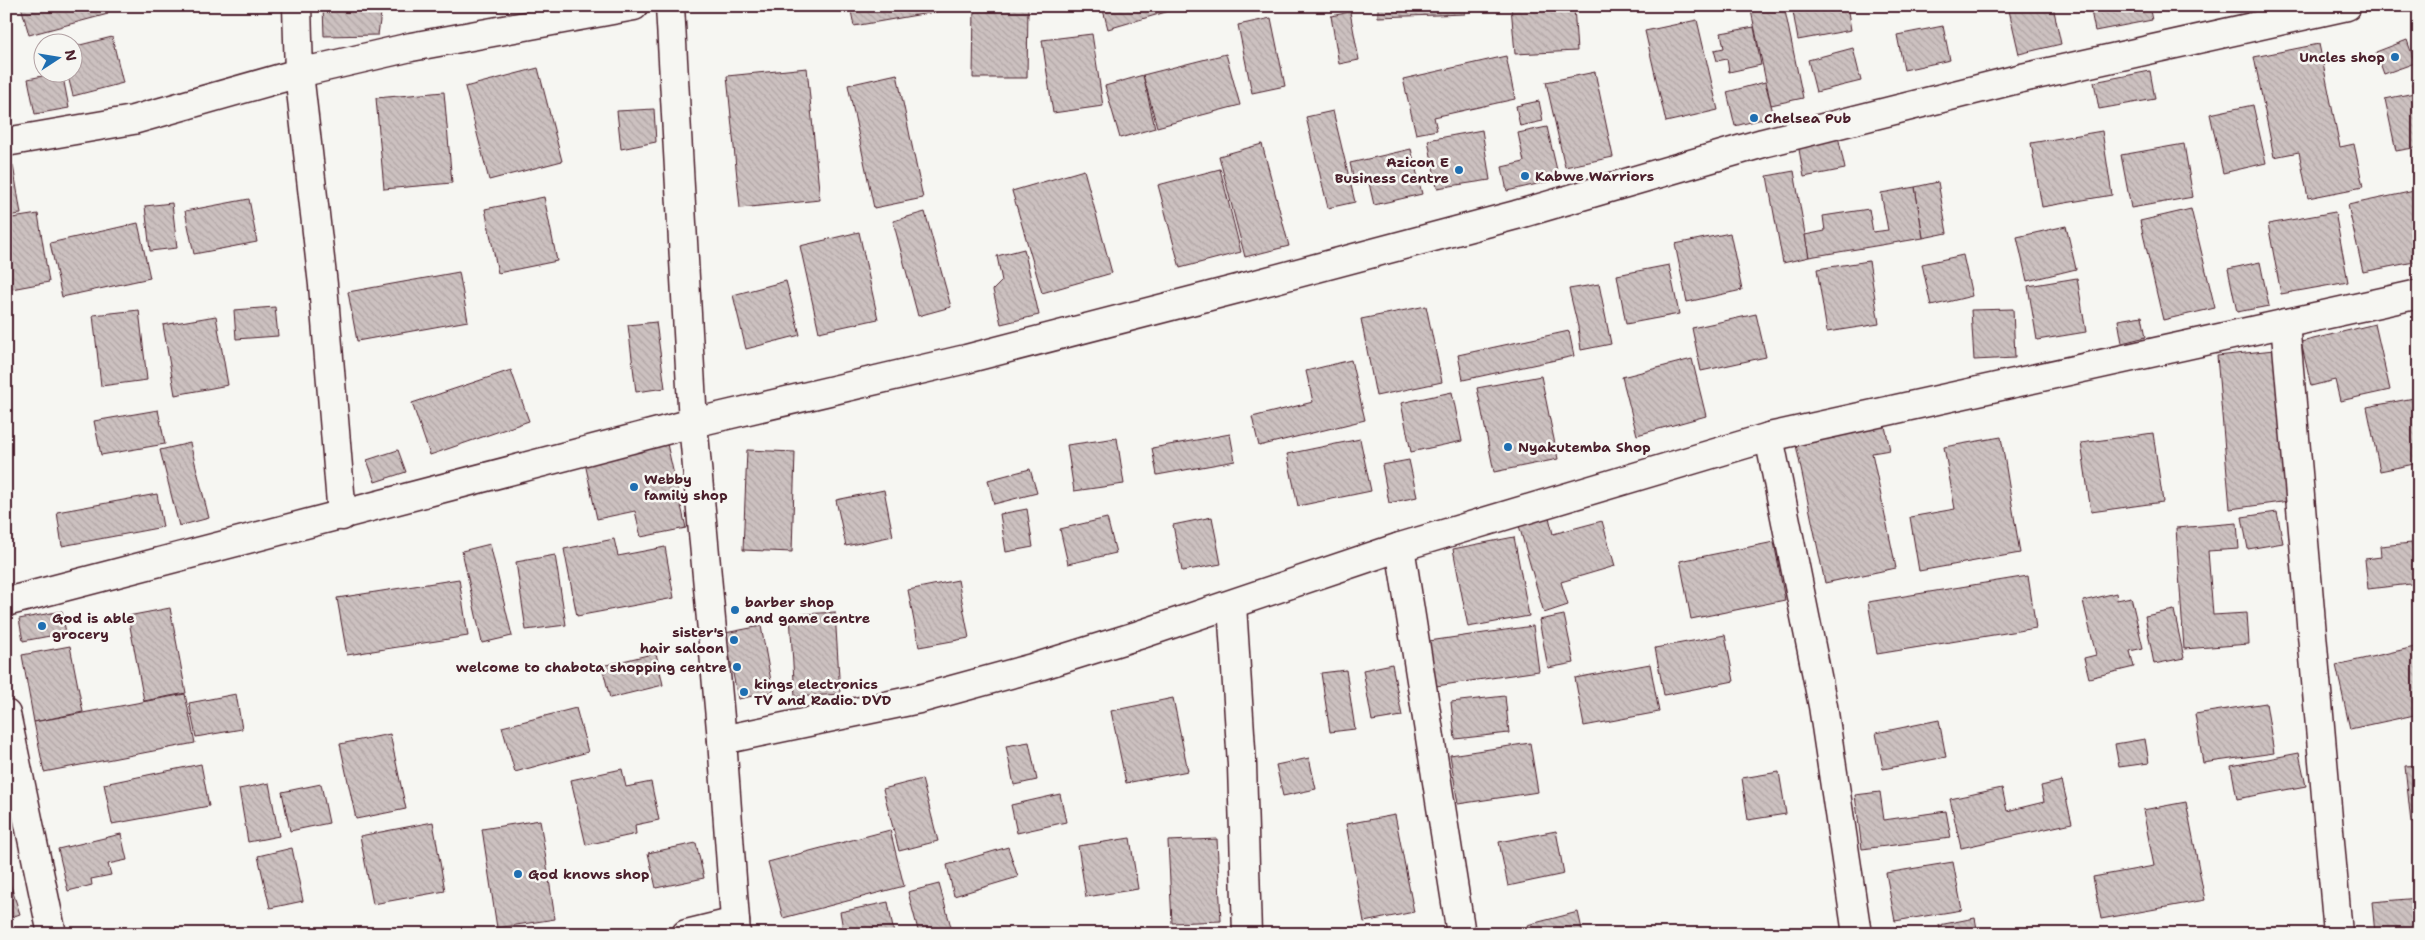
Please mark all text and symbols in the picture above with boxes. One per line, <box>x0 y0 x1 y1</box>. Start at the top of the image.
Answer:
north arrow <box>32 32 82 82</box>
text: N <box>61 48 81 63</box>
place label: Uncles shop <box>2299 48 2385 66</box>
marker: Uncles shop <box>2389 51 2401 63</box>
place label: Chelsea Pub <box>1764 109 1852 127</box>
marker: Chelsea Pub <box>1748 112 1760 124</box>
place label: Azicon E Business Centre <box>1335 153 1449 187</box>
marker: Azicon E Business Centre <box>1453 164 1465 176</box>
place label: Kabwe Warriors <box>1535 167 1654 185</box>
marker: Kabwe Warriors <box>1519 170 1531 182</box>
place label: Nyakutemba Shop <box>1518 438 1651 456</box>
marker: Nyakutemba Shop <box>1502 441 1514 453</box>
place label: Webby family shop <box>644 470 728 504</box>
marker: Webby family shop <box>628 481 640 493</box>
place label: barber shop and game centre <box>745 593 870 627</box>
marker: barber shop and game centre <box>729 604 741 616</box>
place label: God is able grocery <box>52 609 135 643</box>
marker: God is able grocery <box>36 620 48 632</box>
place label: sister's hair saloon <box>640 623 724 657</box>
marker: sister's hair saloon <box>728 634 740 646</box>
place label: welcome to chabota shopping centre <box>456 658 727 676</box>
marker: welcome to chabota shopping centre <box>731 661 743 673</box>
place label: kings electronics TV and Radio. DVD <box>754 675 892 709</box>
marker: kings electronics TV and Radio. DVD <box>738 686 750 698</box>
place label: God knows shop <box>528 865 649 883</box>
marker: God knows shop <box>512 868 524 880</box>

